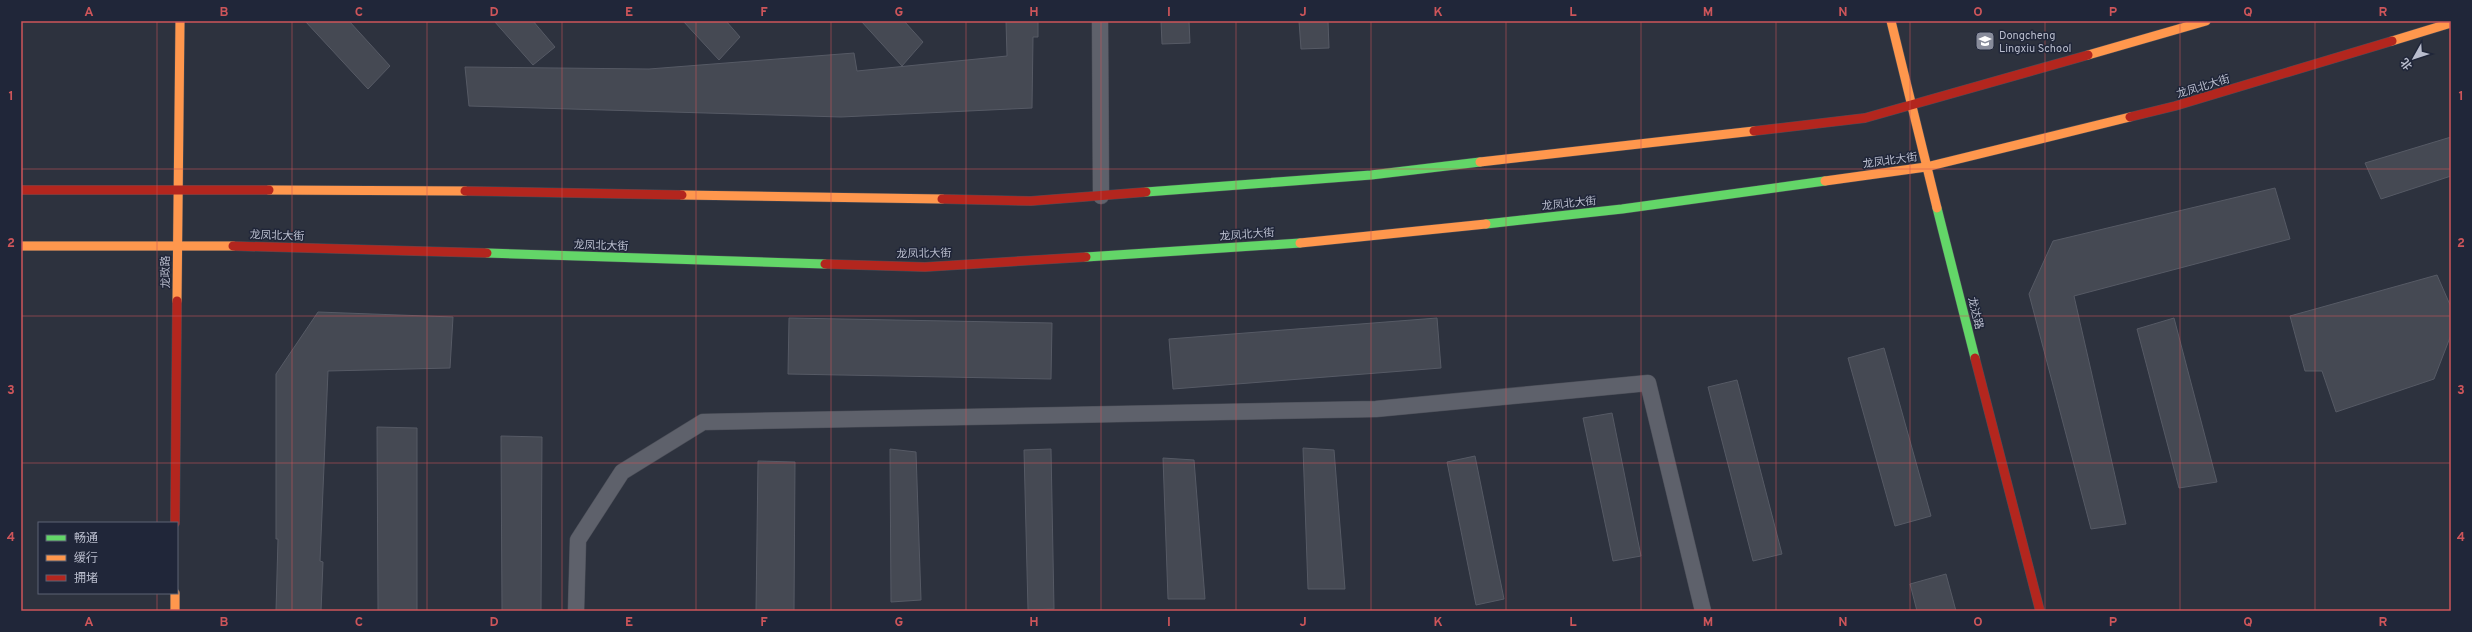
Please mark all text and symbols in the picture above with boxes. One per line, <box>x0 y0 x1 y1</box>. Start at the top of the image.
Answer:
text: A <box>84 5 94 21</box>
text: B <box>220 5 229 21</box>
text: C <box>355 5 363 21</box>
text: D <box>489 5 499 21</box>
text: E <box>625 5 633 21</box>
text: F <box>760 5 768 21</box>
text: G <box>895 5 904 21</box>
text: H <box>1029 5 1039 21</box>
text: I <box>1167 5 1171 21</box>
text: J <box>1299 5 1307 21</box>
text: K <box>1433 5 1443 21</box>
text: L <box>1569 5 1577 21</box>
text: M <box>1703 5 1713 21</box>
text: N <box>1838 5 1848 21</box>
text: O <box>1973 5 1983 21</box>
text: P <box>2109 5 2118 21</box>
text: Q <box>2243 5 2253 21</box>
text: R <box>2379 5 2388 21</box>
place label: Dongcheng Lingxiu School <box>1999 29 2071 56</box>
school or university icon: Dongcheng Lingxiu School <box>1974 30 1996 52</box>
north arrow <box>2394 38 2434 78</box>
text: 北 <box>2398 55 2416 72</box>
street label: 龙凤北大街 <box>2175 72 2232 102</box>
text: 1 <box>8 89 14 105</box>
text: 1 <box>2458 89 2464 105</box>
street label: 龙凤北大街 <box>1862 150 1918 172</box>
street label: 龙凤北大街 <box>1541 194 1597 214</box>
street label: 龙凤北大街 <box>1219 226 1275 244</box>
street label: 龙凤北大街 <box>249 228 305 244</box>
text: 2 <box>7 236 15 252</box>
text: 2 <box>2457 236 2465 252</box>
street label: 龙凤北大街 <box>573 238 629 254</box>
street label: 龙凤北大街 <box>896 247 952 261</box>
street label: 龙政路 <box>159 256 173 289</box>
street label: 龙达路 <box>1964 296 1986 331</box>
text: 3 <box>7 383 15 399</box>
text: 3 <box>2457 383 2465 399</box>
legend <box>38 522 178 594</box>
text: 4 <box>7 530 15 546</box>
text: 4 <box>2457 530 2465 546</box>
text: 畅通 <box>74 531 98 547</box>
text: 缓行 <box>74 551 98 567</box>
text: 拥堵 <box>74 571 98 587</box>
text: A <box>84 615 94 631</box>
text: B <box>220 615 229 631</box>
text: C <box>355 615 363 631</box>
text: D <box>489 615 499 631</box>
text: E <box>625 615 633 631</box>
text: F <box>760 615 768 631</box>
text: G <box>895 615 904 631</box>
text: H <box>1029 615 1039 631</box>
text: I <box>1167 615 1171 631</box>
text: J <box>1299 615 1307 631</box>
text: K <box>1433 615 1443 631</box>
text: L <box>1569 615 1577 631</box>
text: M <box>1703 615 1713 631</box>
text: N <box>1838 615 1848 631</box>
text: O <box>1973 615 1983 631</box>
text: P <box>2109 615 2118 631</box>
text: Q <box>2243 615 2253 631</box>
text: R <box>2379 615 2388 631</box>

